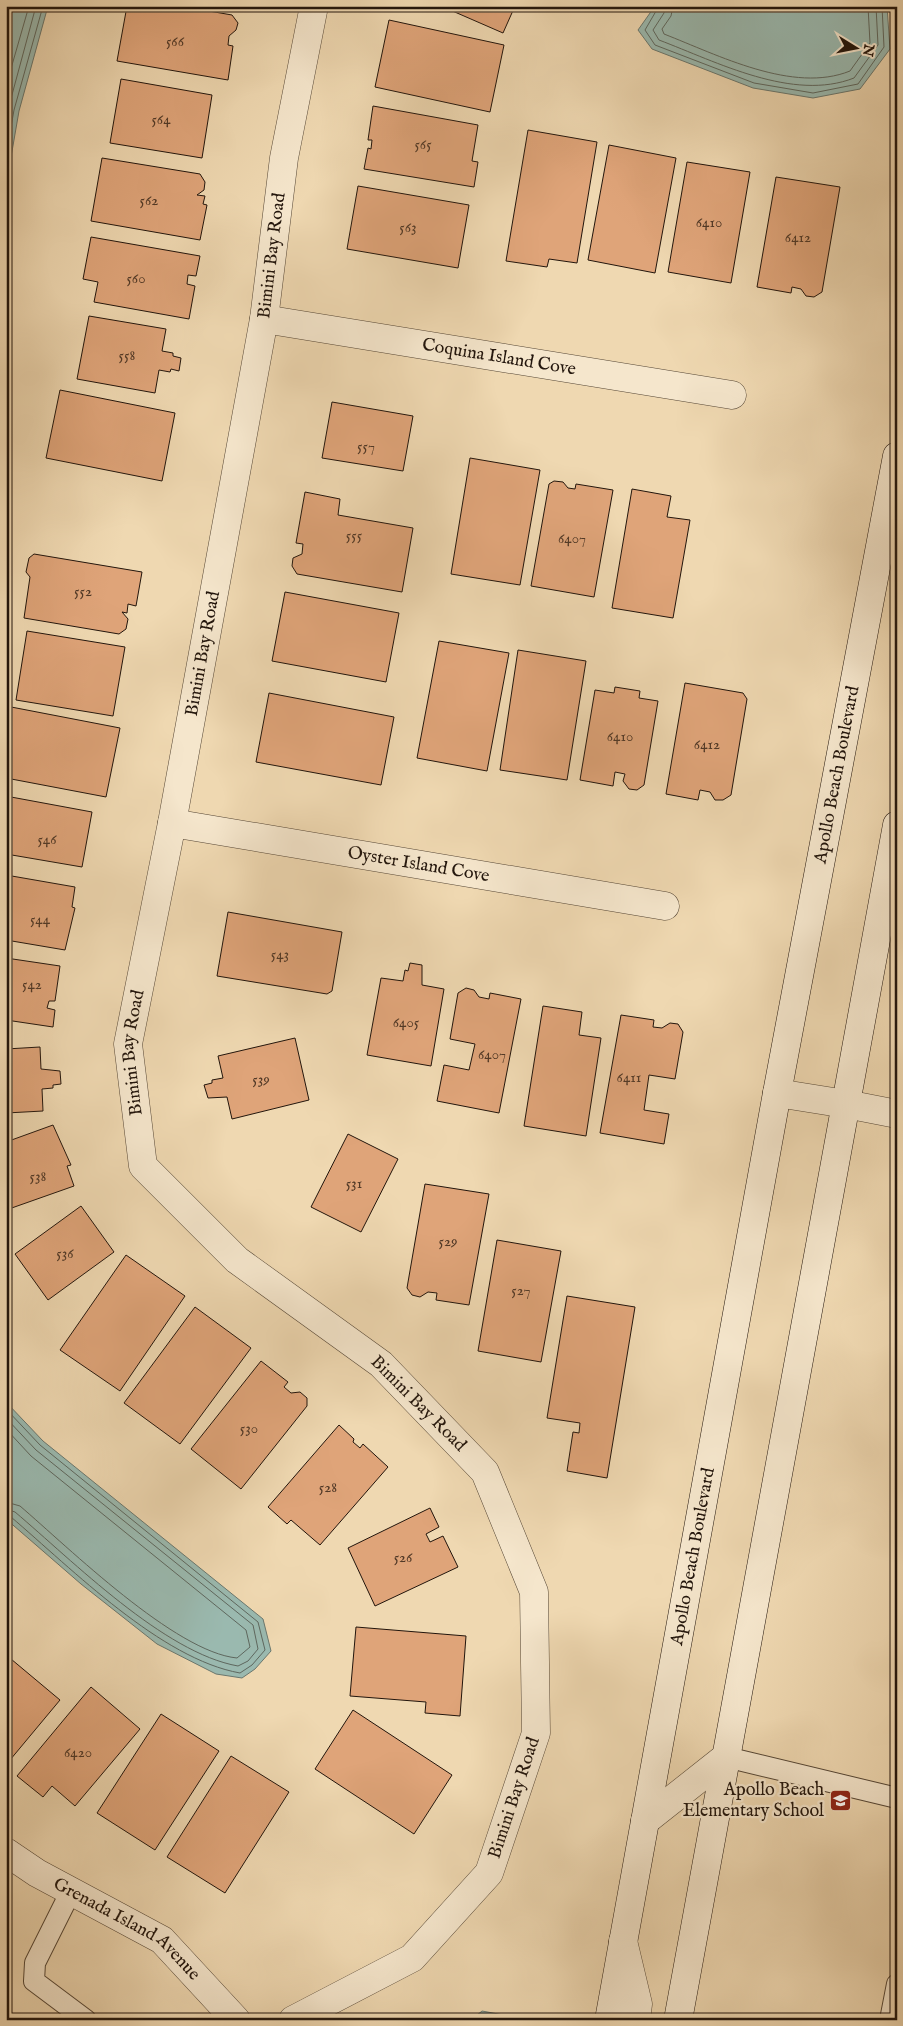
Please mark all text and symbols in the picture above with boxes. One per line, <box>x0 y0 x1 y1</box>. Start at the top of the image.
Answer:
north arrow <box>830 22 880 72</box>
house number: 566 <box>166 32 185 51</box>
text: N <box>858 42 878 58</box>
house number: 564 <box>151 110 171 129</box>
house number: 565 <box>414 135 432 154</box>
house number: 562 <box>140 191 158 210</box>
street label: Bimini Bay Road <box>253 191 291 320</box>
house number: 6410 <box>696 213 722 232</box>
house number: 563 <box>399 218 417 237</box>
house number: 6412 <box>785 228 811 247</box>
house number: 560 <box>126 269 146 288</box>
street label: Coquina Island Cove <box>420 333 578 381</box>
house number: 558 <box>119 346 135 365</box>
house number: 557 <box>357 437 375 456</box>
house number: 555 <box>346 526 363 545</box>
house number: 6407 <box>558 529 586 548</box>
house number: 552 <box>74 582 92 601</box>
street label: Bimini Bay Road <box>180 589 226 718</box>
street label: Apollo Beach Boulevard <box>809 684 865 866</box>
house number: 6410 <box>607 727 633 746</box>
house number: 6412 <box>694 735 720 754</box>
house number: 546 <box>37 830 57 849</box>
street label: Oyster Island Cove <box>346 841 491 888</box>
house number: 544 <box>30 910 51 929</box>
house number: 543 <box>271 945 289 964</box>
house number: 542 <box>22 975 42 994</box>
street label: Bimini Bay Road <box>116 988 150 1117</box>
house number: 6405 <box>393 1013 420 1032</box>
house number: 6407 <box>478 1045 506 1064</box>
house number: 6411 <box>617 1068 641 1087</box>
house number: 539 <box>252 1070 270 1089</box>
house number: 538 <box>30 1167 47 1186</box>
house number: 531 <box>346 1174 362 1193</box>
house number: 529 <box>439 1232 457 1251</box>
house number: 536 <box>56 1244 74 1263</box>
house number: 527 <box>511 1281 531 1300</box>
street label: Bimini Bay Road <box>365 1351 471 1457</box>
house number: 530 <box>240 1419 258 1438</box>
street label: Apollo Beach Boulevard <box>665 1465 720 1648</box>
house number: 528 <box>319 1478 337 1497</box>
house number: 526 <box>394 1548 413 1567</box>
street label: Bimini Bay Road <box>483 1734 545 1862</box>
house number: 6420 <box>64 1743 92 1762</box>
place label: Apollo Beach Elementary School <box>683 1779 824 1823</box>
school or university icon: Apollo Beach Elementary School <box>828 1788 852 1812</box>
street label: Grenada Island Avenue <box>49 1872 205 1985</box>

